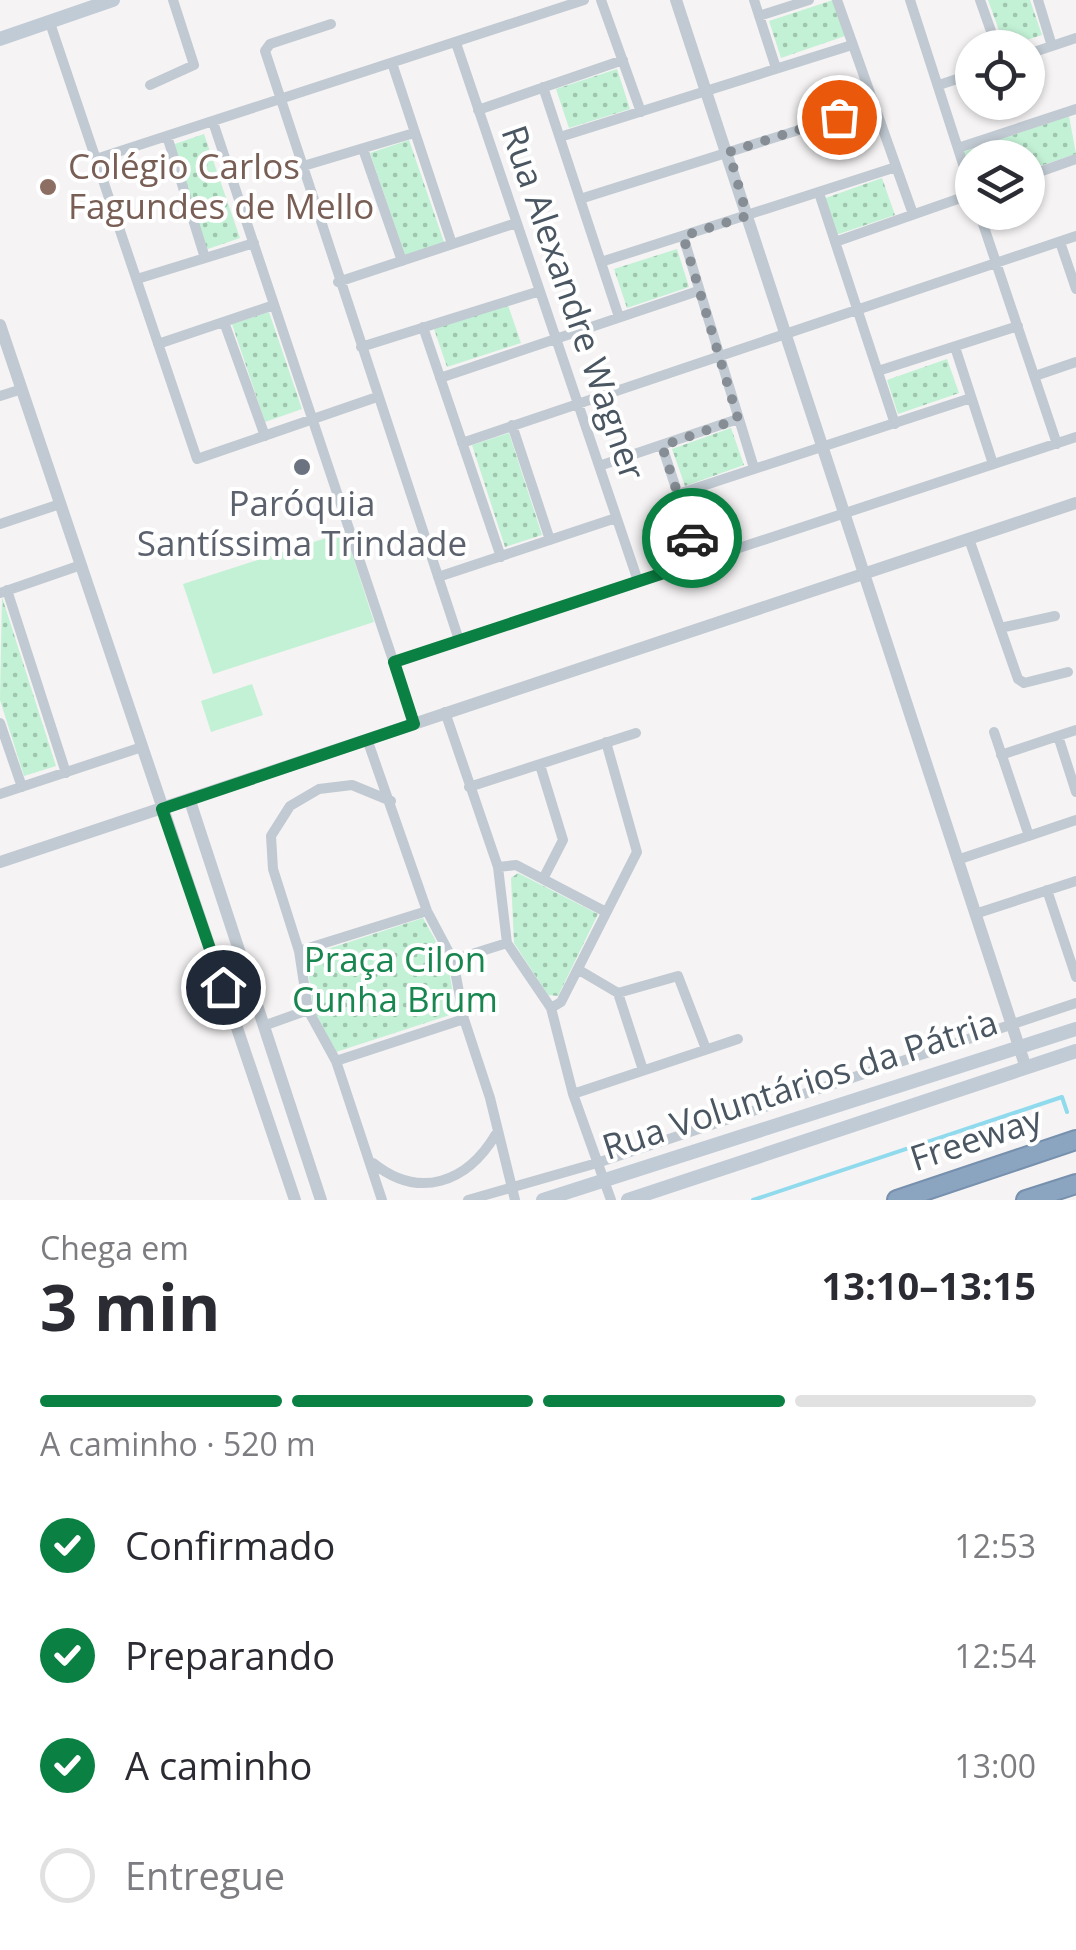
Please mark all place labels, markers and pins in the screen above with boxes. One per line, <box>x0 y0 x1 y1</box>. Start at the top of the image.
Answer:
pin <box>797 75 882 160</box>
place label: Colégio Carlos Fagundes de Mello <box>68 142 374 229</box>
marker: Colégio Carlos Fagundes de Mello <box>37 176 59 198</box>
marker: Paróquia Santíssima Trindade <box>291 456 313 478</box>
place label: Paróquia Santíssima Trindade <box>137 479 467 566</box>
pin <box>181 945 266 1030</box>

